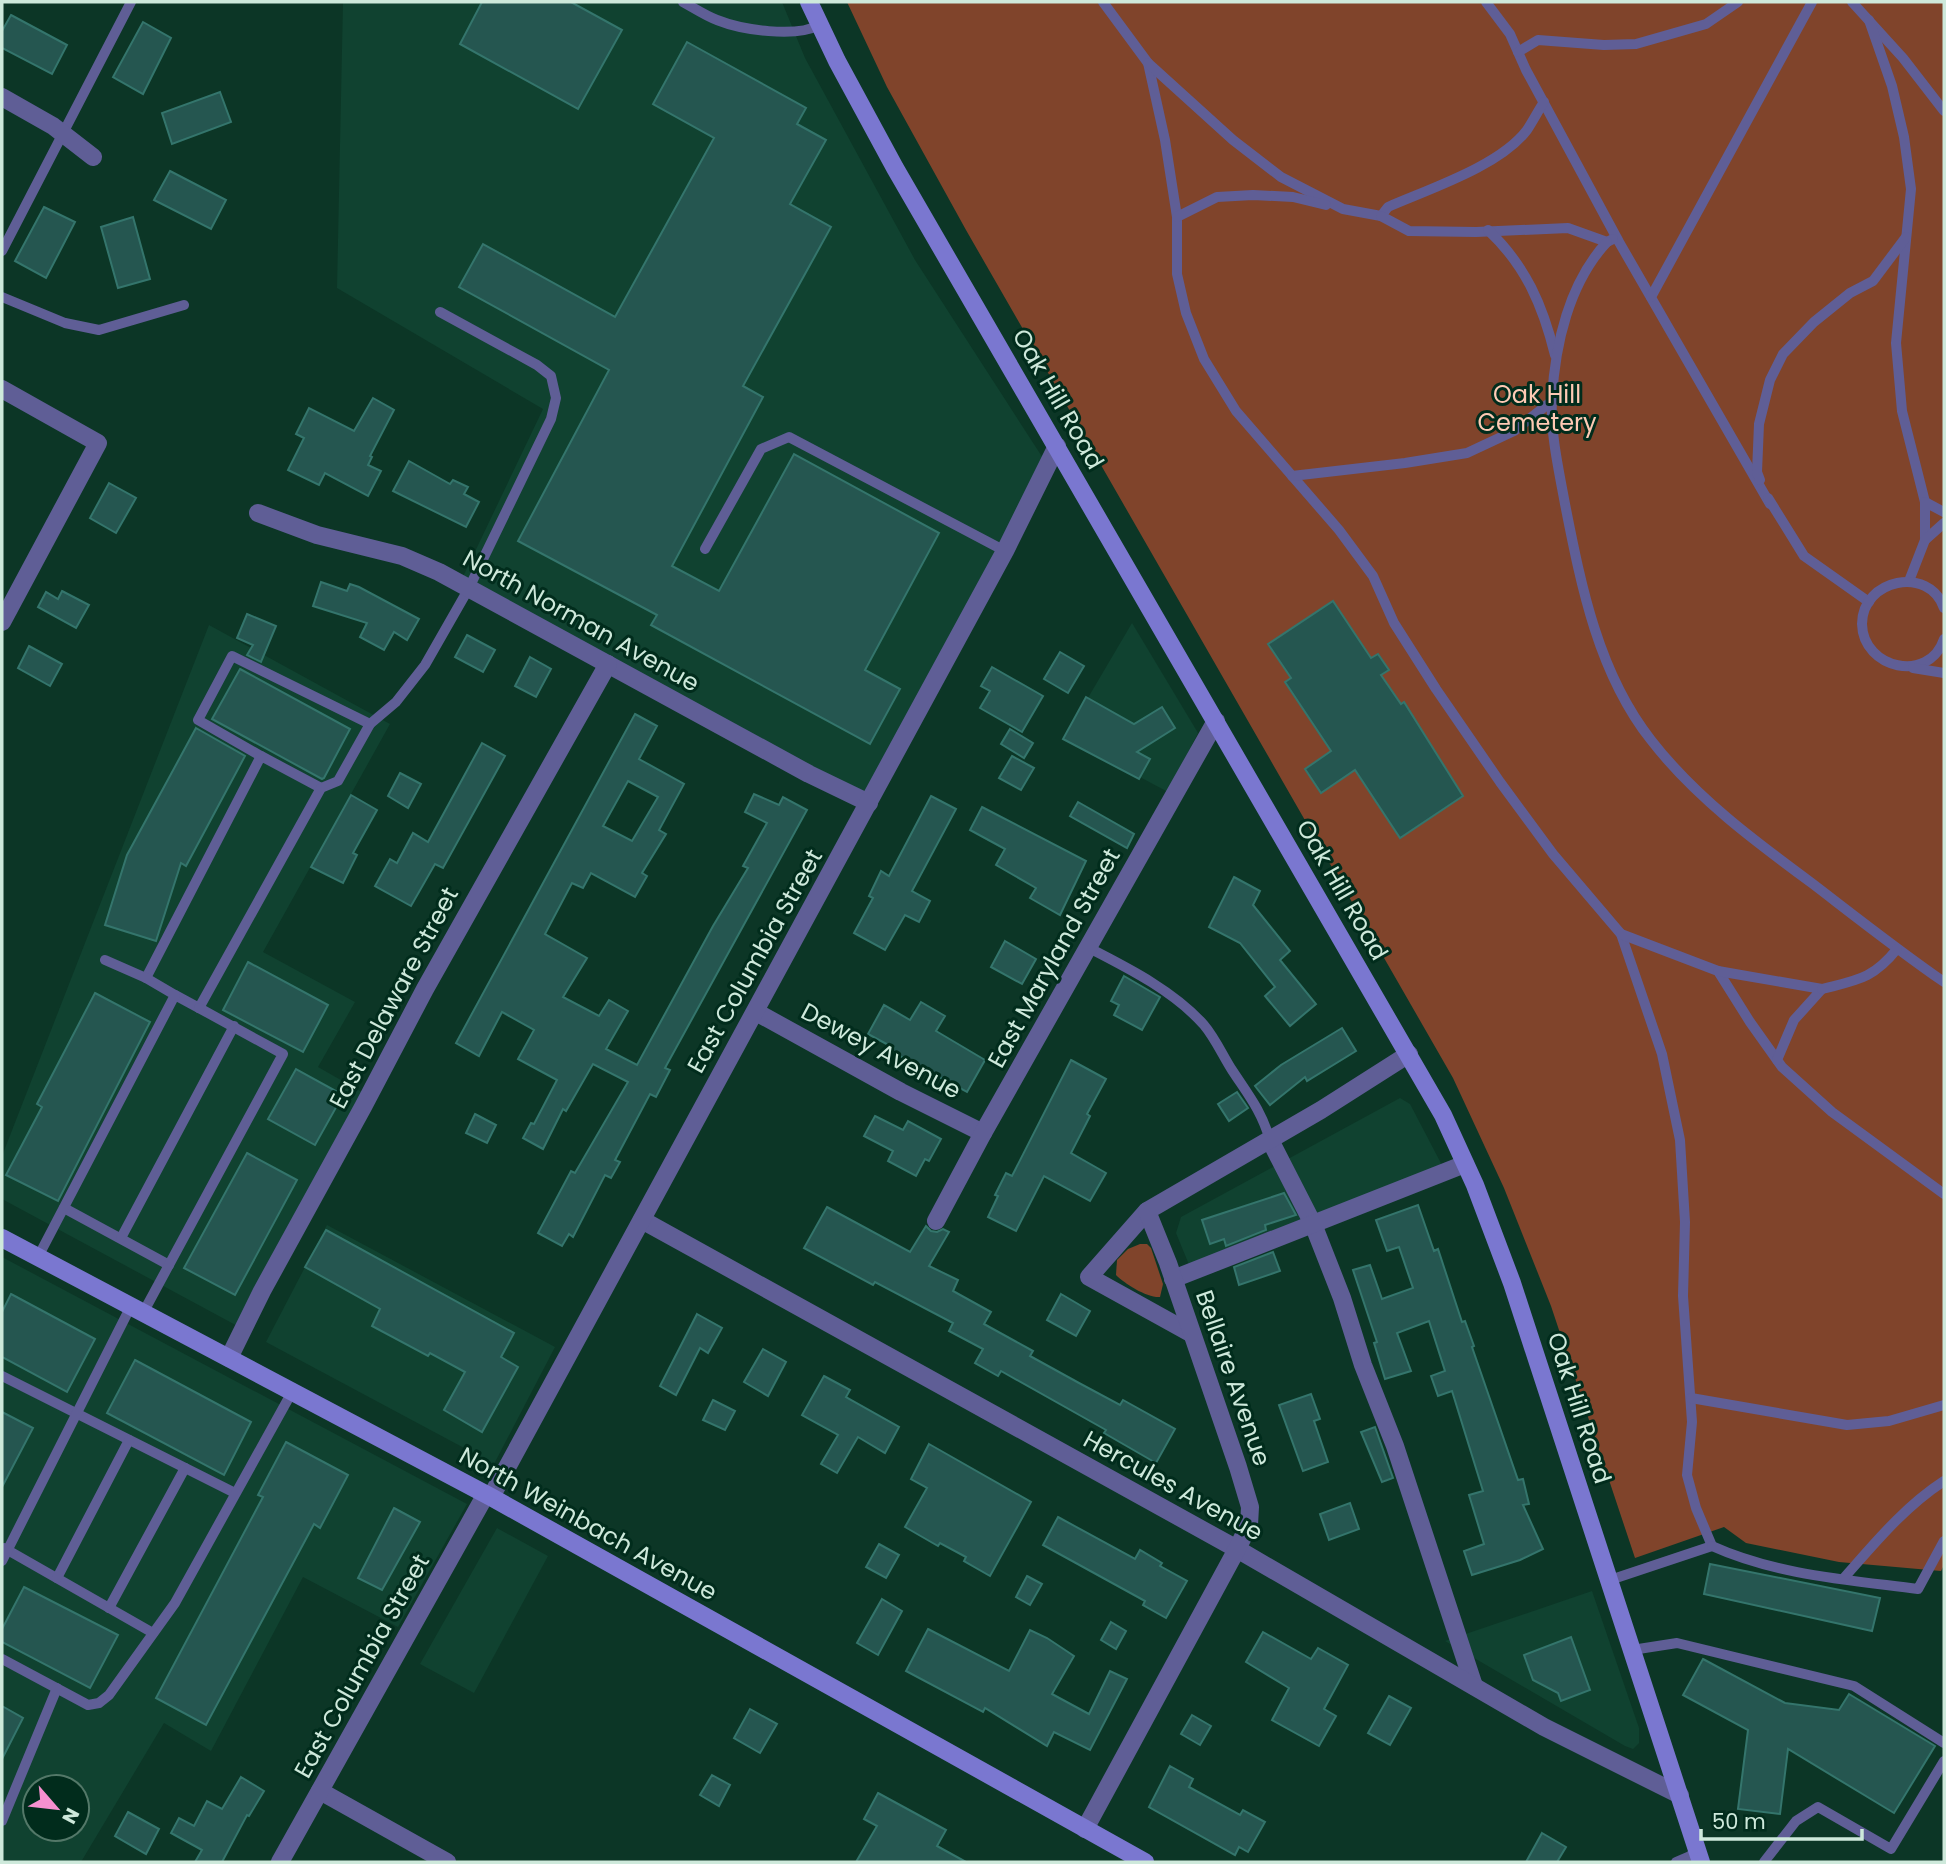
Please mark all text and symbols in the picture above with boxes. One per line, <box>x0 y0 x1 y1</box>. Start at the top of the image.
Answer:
street label: Oak Hill Road <box>1005 323 1112 475</box>
park label: Oak Hill Cemetery <box>1477 378 1597 439</box>
street label: North Norman Avenue <box>457 542 705 699</box>
street label: Oak Hill Road <box>1289 814 1396 966</box>
street label: East Maryland Street <box>980 842 1128 1073</box>
street label: East Columbia Street <box>679 843 830 1079</box>
street label: East Delaware Street <box>321 881 466 1114</box>
street label: Dewey Avenue <box>796 995 967 1107</box>
street label: Bellaire Avenue <box>1188 1286 1279 1470</box>
street label: Oak Hill Road <box>1540 1328 1619 1488</box>
street label: Hercules Avenue <box>1078 1423 1269 1549</box>
street label: North Weinbach Avenue <box>453 1439 723 1608</box>
street label: East Columbia Street <box>286 1548 437 1784</box>
north arrow <box>21 1773 91 1843</box>
scale bar <box>1701 1798 1862 1842</box>
text: N <box>55 1803 86 1828</box>
text: 50 m <box>1712 1807 1766 1836</box>

